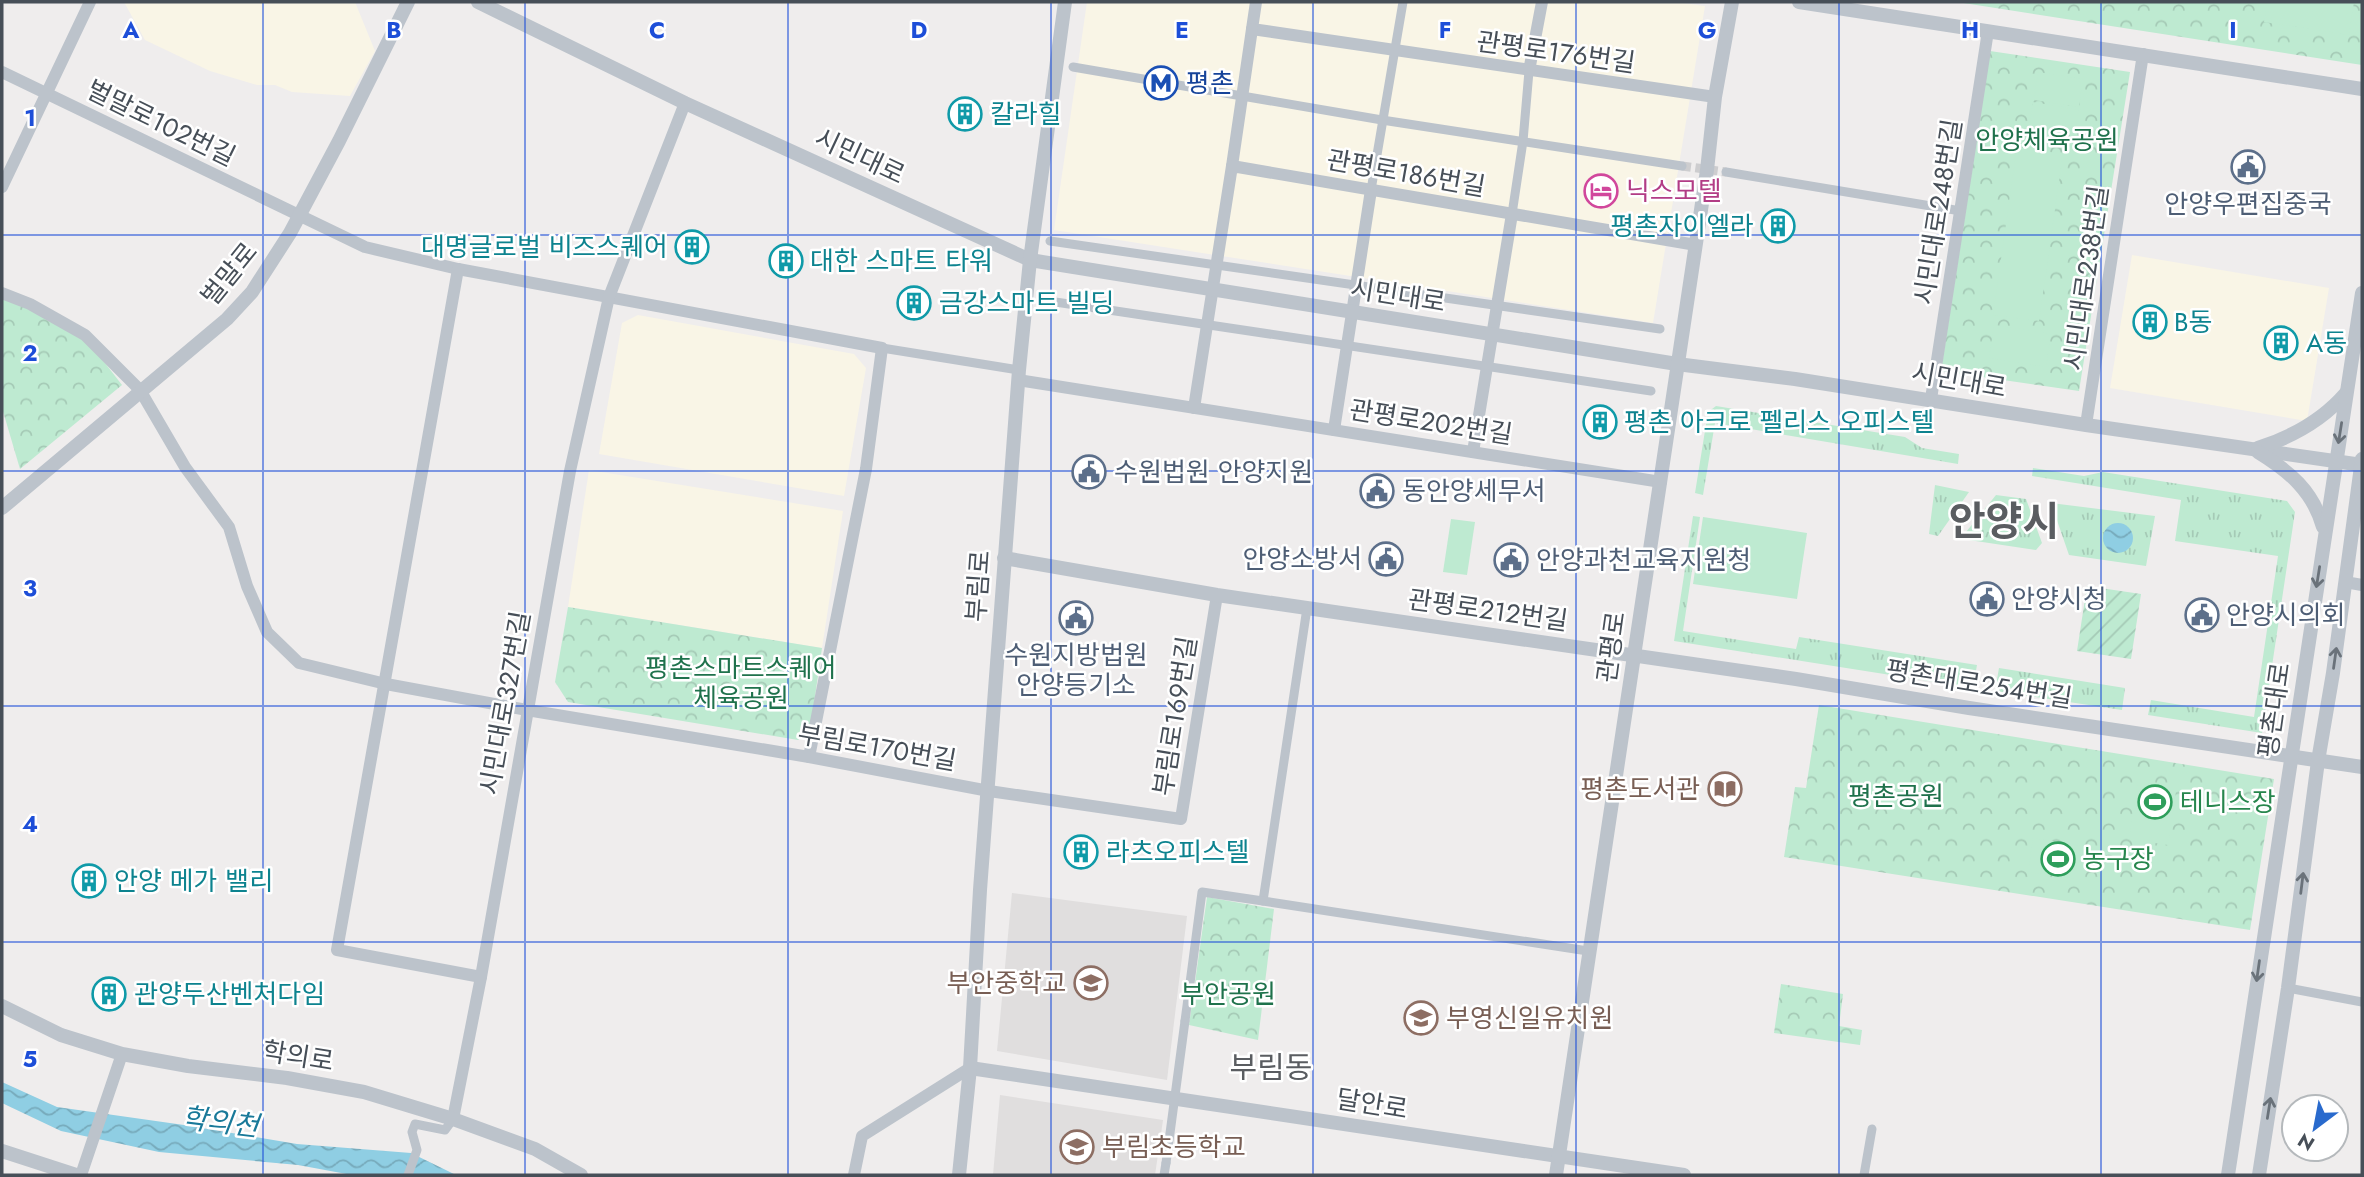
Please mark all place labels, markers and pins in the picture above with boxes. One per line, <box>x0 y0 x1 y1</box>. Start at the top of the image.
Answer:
metro station icon: 평촌 <box>1142 64 1180 102</box>
place label: 평촌 <box>1186 64 1234 102</box>
building icon: 칼라힐 <box>946 95 984 133</box>
place label: 칼라힐 <box>990 95 1062 133</box>
public building icon: 안양우편집중국 <box>2229 148 2267 186</box>
hotel icon: 닉스모텔 <box>1582 172 1620 210</box>
place label: 닉스모텔 <box>1626 172 1722 210</box>
place label: 안양우편집중국 <box>2164 185 2332 223</box>
place label: 평촌자이엘라 <box>1610 207 1754 245</box>
building icon: 평촌자이엘라 <box>1759 207 1797 245</box>
place label: 대명글로벌 비즈스퀘어 <box>421 228 668 266</box>
building icon: 대명글로벌 비즈스퀘어 <box>673 228 711 266</box>
building icon: 대한 스마트 타워 <box>767 242 805 280</box>
place label: 대한 스마트 타워 <box>810 242 993 280</box>
building icon: 금강스마트 빌딩 <box>895 284 933 322</box>
place label: 금강스마트 빌딩 <box>939 284 1114 322</box>
building icon: B동 <box>2131 303 2169 341</box>
place label: B동 <box>2174 303 2212 341</box>
building icon: A동 <box>2262 324 2300 362</box>
place label: A동 <box>2306 324 2347 362</box>
building icon: 평촌 아크로 펠리스 오피스텔 <box>1581 403 1619 441</box>
place label: 평촌 아크로 펠리스 오피스텔 <box>1624 403 1934 441</box>
public building icon: 수원법원 안양지원 <box>1070 453 1108 491</box>
place label: 수원법원 안양지원 <box>1114 453 1313 491</box>
public building icon: 동안양세무서 <box>1358 472 1396 510</box>
place label: 동안양세무서 <box>1402 472 1546 510</box>
place label: 안양소방서 <box>1242 540 1362 578</box>
public building icon: 안양소방서 <box>1367 540 1405 578</box>
public building icon: 안양과천교육지원청 <box>1492 541 1530 579</box>
place label: 안양과천교육지원청 <box>1536 541 1751 579</box>
public building icon: 안양시청 <box>1968 580 2006 618</box>
place label: 안양시청 <box>2011 580 2107 618</box>
public building icon: 안양시의회 <box>2183 596 2221 634</box>
place label: 안양시의회 <box>2226 596 2346 634</box>
public building icon: 수원지방법원 안양등기소 <box>1057 599 1095 637</box>
place label: 수원지방법원 안양등기소 <box>1004 636 1148 704</box>
place label: 평촌도서관 <box>1580 770 1700 808</box>
library icon: 평촌도서관 <box>1706 770 1744 808</box>
sports icon: 테니스장 <box>2136 783 2174 821</box>
place label: 테니스장 <box>2180 783 2276 821</box>
building icon: 라츠오피스텔 <box>1062 833 1100 871</box>
place label: 라츠오피스텔 <box>1106 833 1250 871</box>
sports icon: 농구장 <box>2039 840 2077 878</box>
place label: 농구장 <box>2082 840 2154 878</box>
building icon: 안양 메가 밸리 <box>70 862 108 900</box>
place label: 안양 메가 밸리 <box>114 862 273 900</box>
place label: 부안중학교 <box>946 964 1066 1002</box>
school or university icon: 부안중학교 <box>1072 964 1110 1002</box>
building icon: 관양두산벤처다임 <box>90 975 128 1013</box>
place label: 관양두산벤처다임 <box>134 975 325 1013</box>
school or university icon: 부영신일유치원 <box>1402 999 1440 1037</box>
place label: 부영신일유치원 <box>1446 999 1613 1037</box>
school or university icon: 부림초등학교 <box>1058 1128 1096 1166</box>
place label: 부림초등학교 <box>1102 1128 1246 1166</box>

